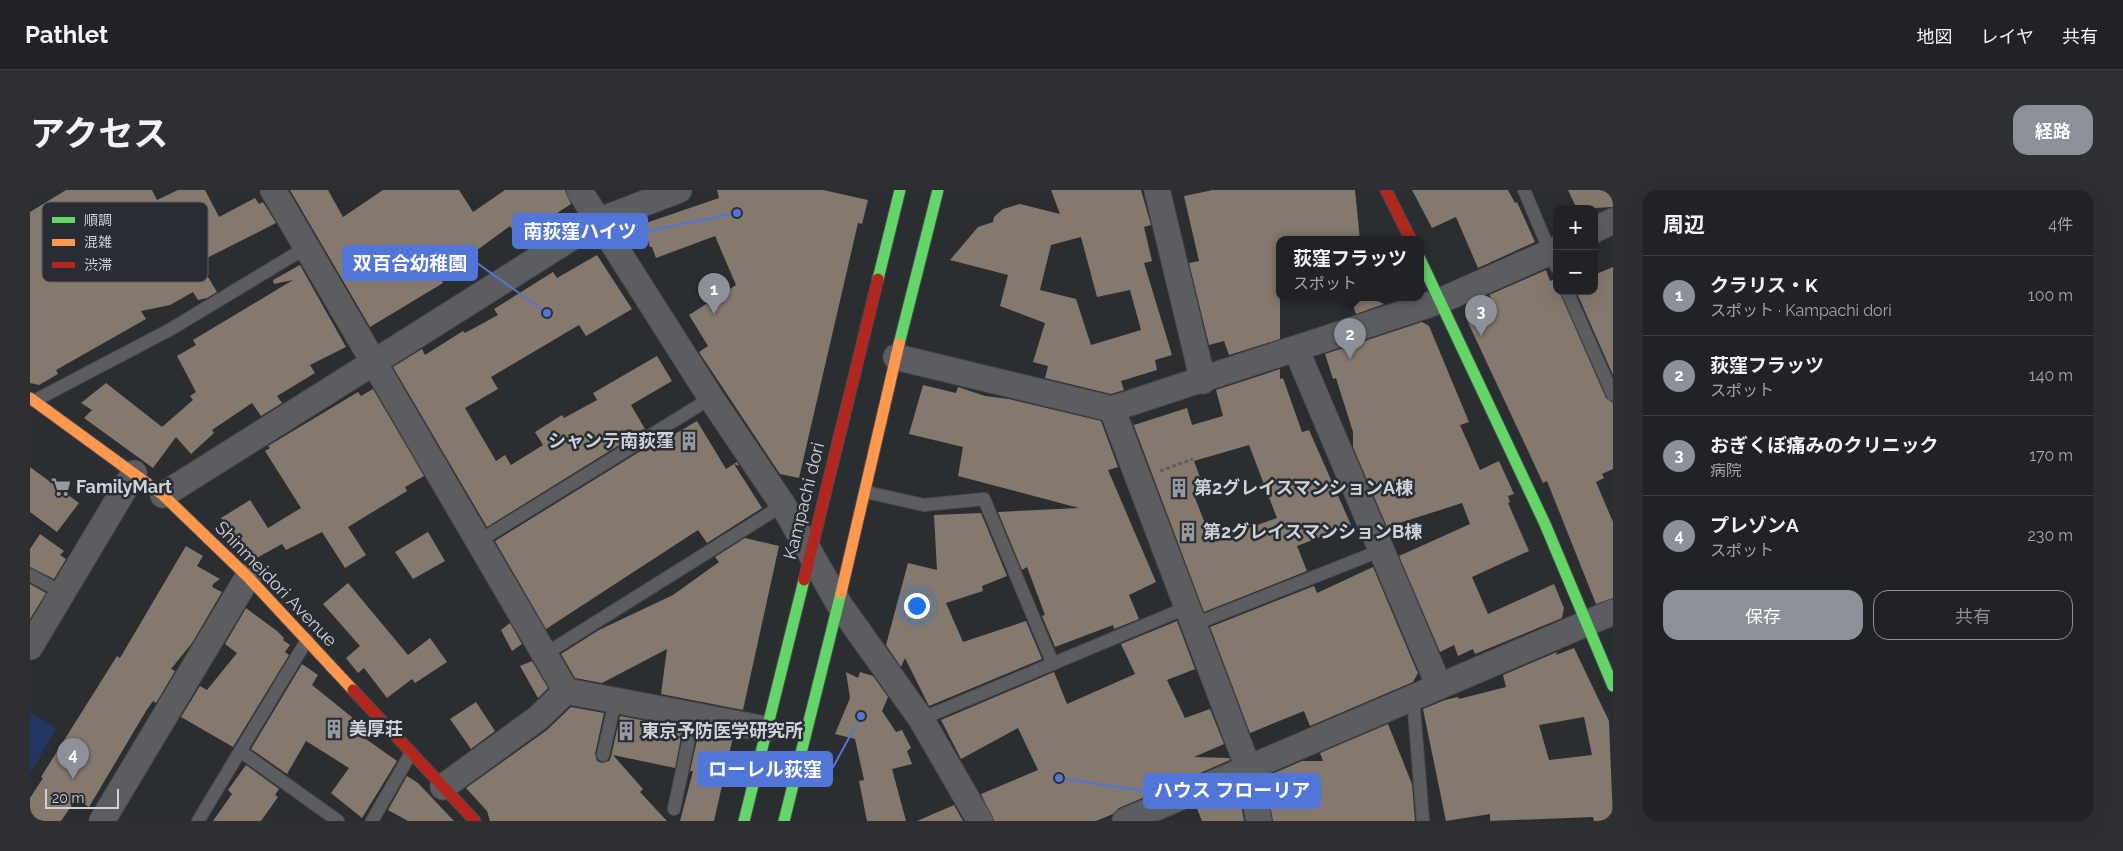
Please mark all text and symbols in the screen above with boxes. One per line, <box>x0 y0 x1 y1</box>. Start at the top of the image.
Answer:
text: Pathlet <box>25 20 108 49</box>
text: 地図 <box>1917 26 1953 47</box>
text: レイヤ <box>1981 26 2034 47</box>
text: 共有 <box>2062 26 2098 47</box>
button: 経路 <box>2013 105 2093 155</box>
text: アクセス <box>30 113 168 154</box>
legend <box>42 202 208 282</box>
map controls <box>1553 205 1598 295</box>
button: + <box>1553 205 1598 250</box>
text: 順調 <box>84 212 112 228</box>
text: 周辺 <box>1663 212 1705 237</box>
callout: 南荻窪ハイツ <box>513 214 647 248</box>
text: 4件 <box>2048 215 2073 234</box>
text: 南荻窪ハイツ <box>523 220 637 242</box>
text: 混雑 <box>84 234 112 250</box>
popup <box>1276 236 1424 301</box>
callout: 双百合幼稚園 <box>343 246 477 280</box>
text: 荻窪フラッツ <box>1293 247 1407 269</box>
button: − <box>1553 250 1598 295</box>
text: 双百合幼稚園 <box>353 252 467 274</box>
text: 渋滞 <box>84 257 112 273</box>
pin: 1 <box>698 273 730 314</box>
text: スポット <box>1293 274 1357 293</box>
text: クラリス・K <box>1710 274 1818 296</box>
text: 1 <box>1675 286 1683 305</box>
text: 100 m <box>2028 286 2073 305</box>
pin: 3 <box>1465 295 1497 336</box>
text: スポット · Kampachi dori <box>1710 301 1892 320</box>
pin: 2 <box>1334 318 1366 359</box>
text: 荻窪フラッツ <box>1710 354 1824 376</box>
text: 2 <box>1674 366 1684 385</box>
text: 140 m <box>2029 366 2073 385</box>
text: スポット <box>1710 381 1774 400</box>
place label: シャンテ南荻窪 <box>548 430 674 451</box>
building icon: シャンテ南荻窪 <box>678 430 700 452</box>
text: おぎくぼ痛みのクリニック <box>1710 434 1938 456</box>
street label: Kampachi dori <box>779 440 828 562</box>
text: 3 <box>1675 446 1683 465</box>
text: 170 m <box>2029 446 2073 465</box>
text: 病院 <box>1710 461 1742 480</box>
supermarket icon: FamilyMart <box>50 476 72 498</box>
place label: FamilyMart <box>76 476 172 497</box>
building icon: 第2グレイスマンションA棟 <box>1168 477 1190 499</box>
place label: 第2グレイスマンションA棟 <box>1194 477 1413 498</box>
text: プレゾンA <box>1710 514 1799 536</box>
street label: Shinmeidori Avenue <box>211 517 342 651</box>
building icon: 第2グレイスマンションB棟 <box>1177 521 1199 543</box>
place label: 第2グレイスマンションB棟 <box>1203 521 1422 542</box>
text: 4 <box>1674 526 1684 545</box>
text: 230 m <box>2028 526 2073 545</box>
text: スポット <box>1710 541 1774 560</box>
button: 保存 <box>1663 590 1863 640</box>
button: 共有 <box>1873 590 2073 640</box>
your location <box>904 593 930 619</box>
building icon: 美厚荘 <box>323 718 345 740</box>
place label: 美厚荘 <box>349 718 403 739</box>
building icon: 東京予防医学研究所 <box>615 720 637 742</box>
place label: 東京予防医学研究所 <box>641 720 803 741</box>
pin: 4 <box>57 738 89 779</box>
callout: ローレル荻窪 <box>698 752 832 786</box>
text: ローレル荻窪 <box>708 758 822 780</box>
callout: ハウス フローリア <box>1144 774 1320 808</box>
text: ハウス フローリア <box>1154 779 1310 801</box>
scale bar <box>45 786 119 809</box>
text: 20 m <box>52 790 84 806</box>

